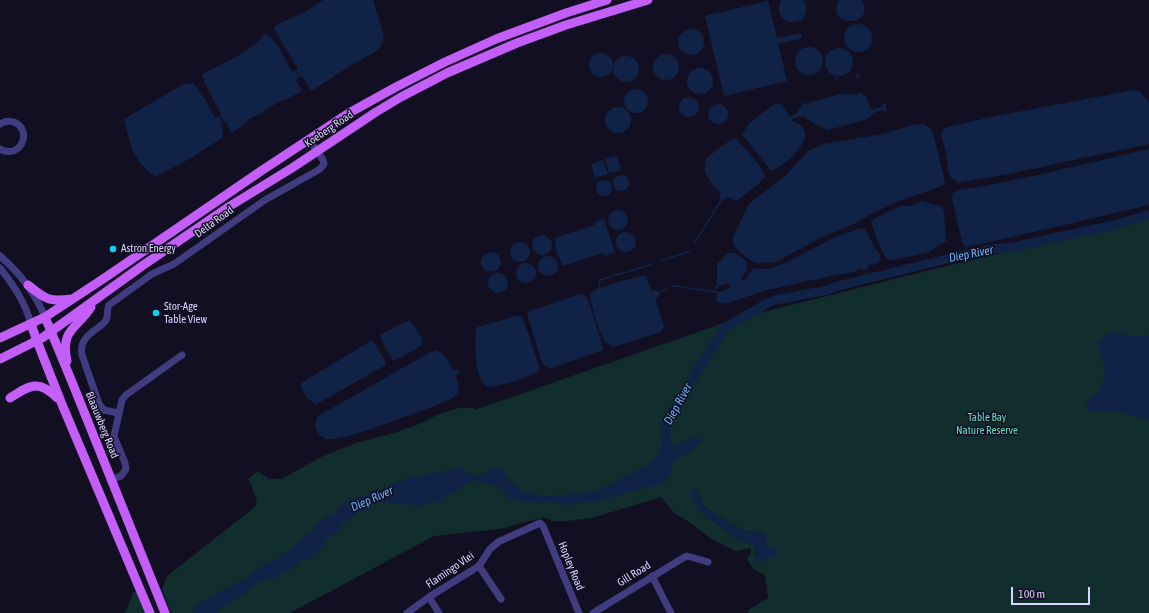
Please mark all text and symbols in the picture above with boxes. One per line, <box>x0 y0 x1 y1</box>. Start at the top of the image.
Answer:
street label: Koeberg Road <box>302 108 356 150</box>
street label: Delta Road <box>192 203 236 241</box>
place label: Astron Energy <box>121 242 176 256</box>
water label: Diep River <box>948 243 994 265</box>
marker: Astron Energy <box>108 244 118 254</box>
place label: Stor-Age Table View <box>164 300 207 326</box>
marker: Stor-Age Table View <box>151 308 161 318</box>
water label: Diep River <box>661 381 695 427</box>
street label: Blaauwberg Road <box>83 390 121 460</box>
park label: Table Bay Nature Reserve <box>956 411 1018 437</box>
water label: Diep River <box>349 483 395 515</box>
street label: Hopley Road <box>555 540 587 592</box>
street label: Flamingo Vlei <box>423 549 477 591</box>
street label: Gill Road <box>615 559 653 589</box>
scale bar <box>1013 579 1092 605</box>
text: 100 m <box>1018 587 1045 601</box>

